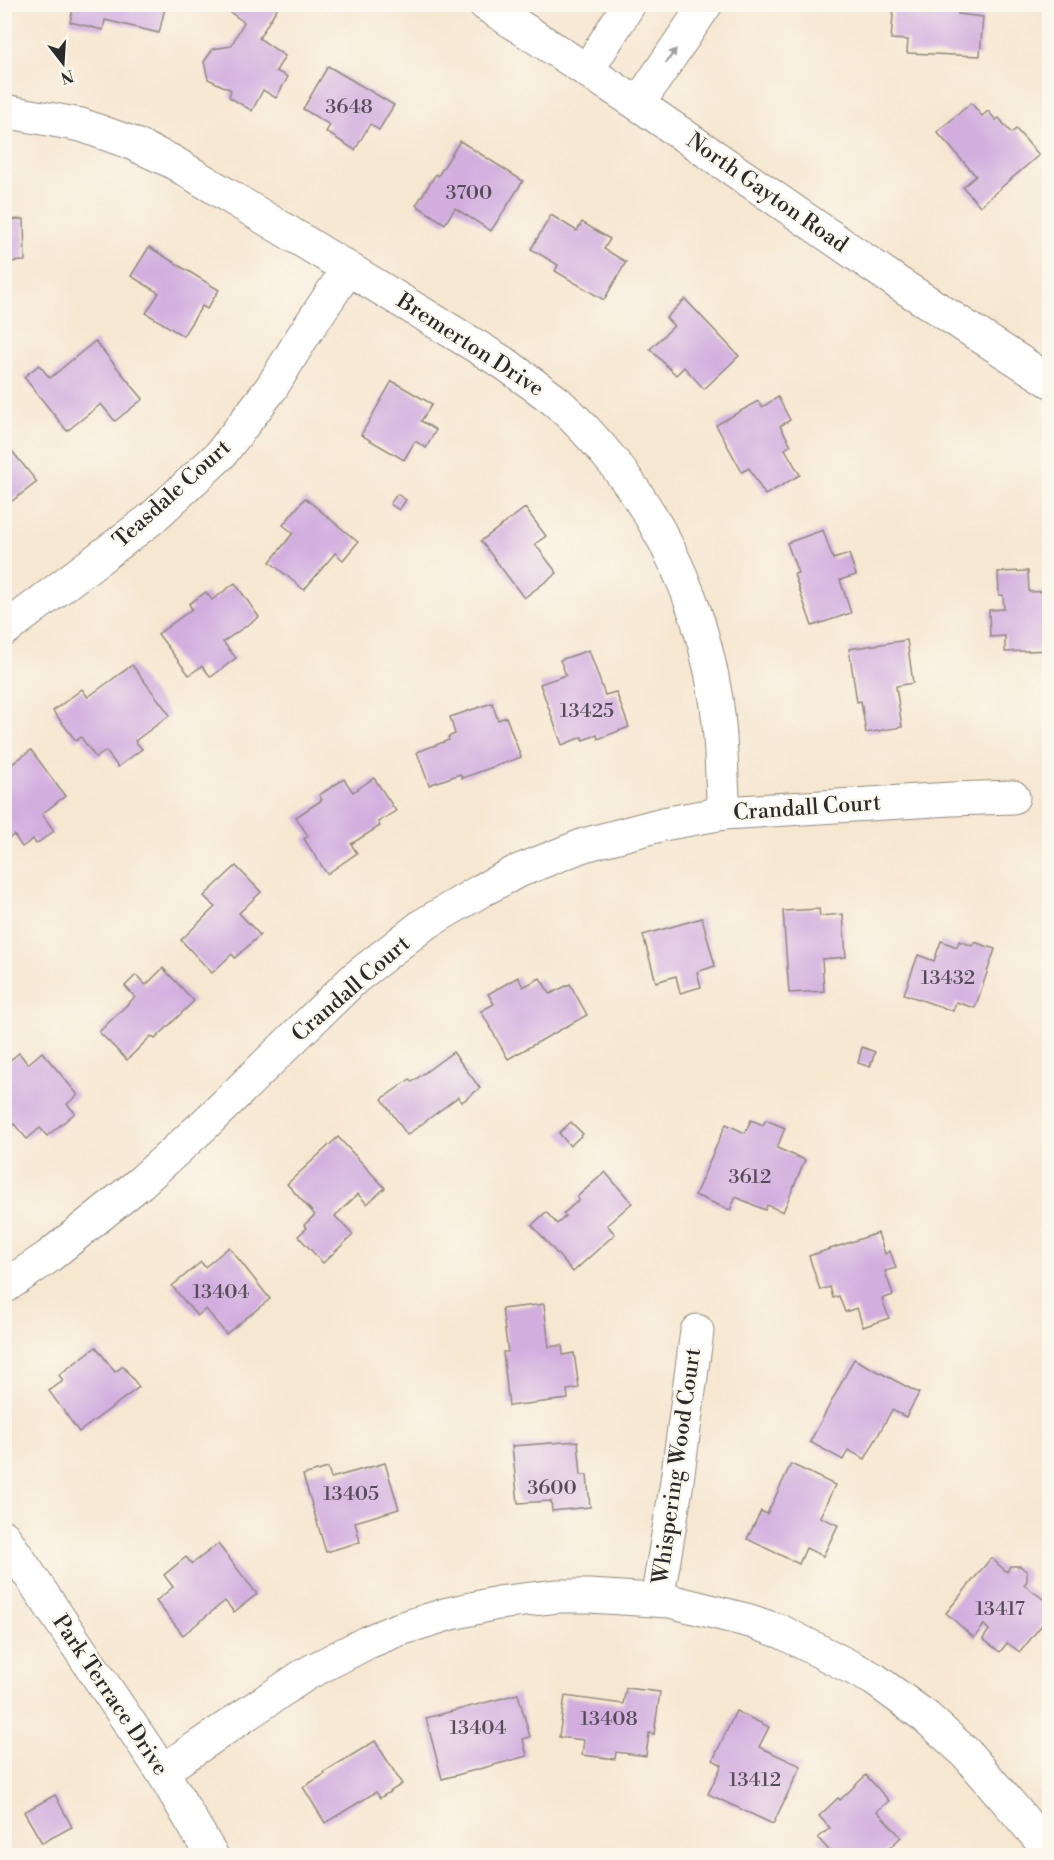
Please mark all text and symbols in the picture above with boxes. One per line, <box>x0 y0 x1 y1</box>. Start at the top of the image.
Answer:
north arrow <box>33 33 93 93</box>
one-way arrow <box>666 48 677 64</box>
text: N <box>58 65 76 88</box>
house number: 3648 <box>325 95 373 120</box>
street label: North Gayton Road <box>681 127 853 259</box>
house number: 3700 <box>446 181 492 206</box>
street label: Bremerton Drive <box>391 287 549 403</box>
street label: Teasdale Court <box>108 434 237 554</box>
house number: 13425 <box>560 699 614 724</box>
street label: Crandall Court <box>732 789 882 827</box>
street label: Crandall Court <box>286 930 416 1048</box>
house number: 13432 <box>921 966 975 991</box>
house number: 3612 <box>728 1165 772 1190</box>
house number: 13404 <box>192 1280 250 1305</box>
street label: Whispering Wood Court <box>647 1346 707 1587</box>
house number: 3600 <box>527 1476 577 1501</box>
house number: 13405 <box>323 1482 379 1507</box>
house number: 13417 <box>975 1597 1025 1622</box>
street label: Park Terrace Drive <box>46 1609 174 1781</box>
house number: 13408 <box>580 1707 638 1732</box>
house number: 13404 <box>449 1716 507 1741</box>
house number: 13412 <box>729 1768 781 1793</box>

